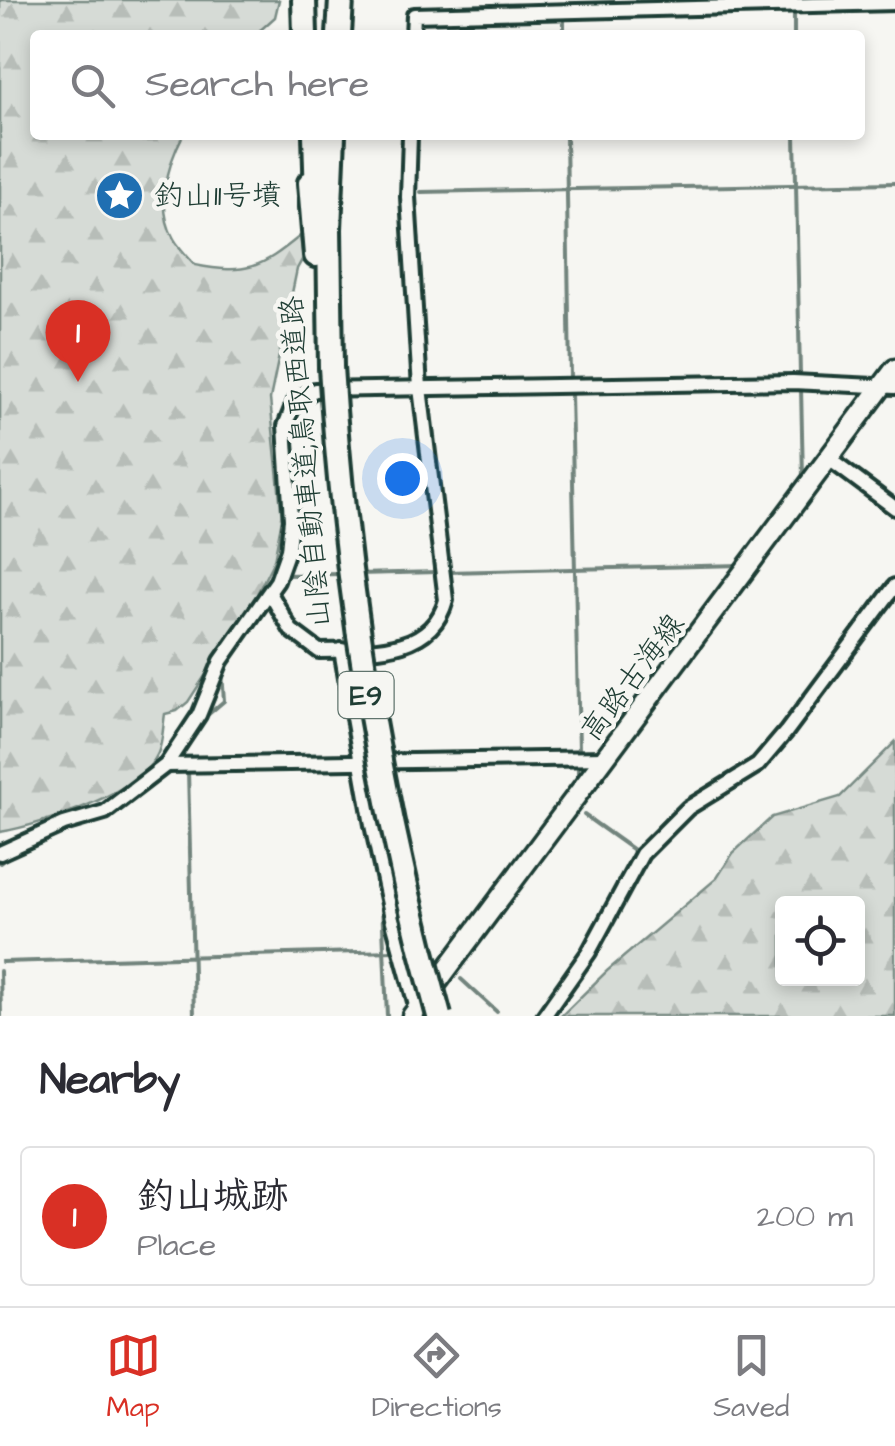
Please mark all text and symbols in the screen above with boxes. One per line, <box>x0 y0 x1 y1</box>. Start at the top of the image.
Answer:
search box <box>30 30 865 140</box>
icon: search <box>65 58 120 113</box>
text: Search here <box>145 59 369 111</box>
place icon: 釣山11号墳 <box>93 169 145 221</box>
place label: 釣山11号墳 <box>154 175 282 217</box>
street label: 山陰自動車道;鳥取西道路 <box>271 294 341 630</box>
pin: 1 <box>46 300 110 382</box>
your location <box>377 453 428 504</box>
street label: 高路古海線 <box>571 605 695 750</box>
road number: E9 <box>338 672 394 718</box>
map controls <box>775 896 865 986</box>
button: locate <box>775 896 865 986</box>
text: Nearby <box>40 1052 180 1110</box>
text: 釣山城跡 <box>137 1171 289 1223</box>
text: 1 <box>72 1194 77 1239</box>
text: 200 m <box>757 1194 853 1239</box>
text: Place <box>137 1223 216 1268</box>
tab: Map <box>106 1328 161 1427</box>
tab: Directions <box>372 1328 502 1427</box>
tab: Saved <box>713 1328 789 1427</box>

